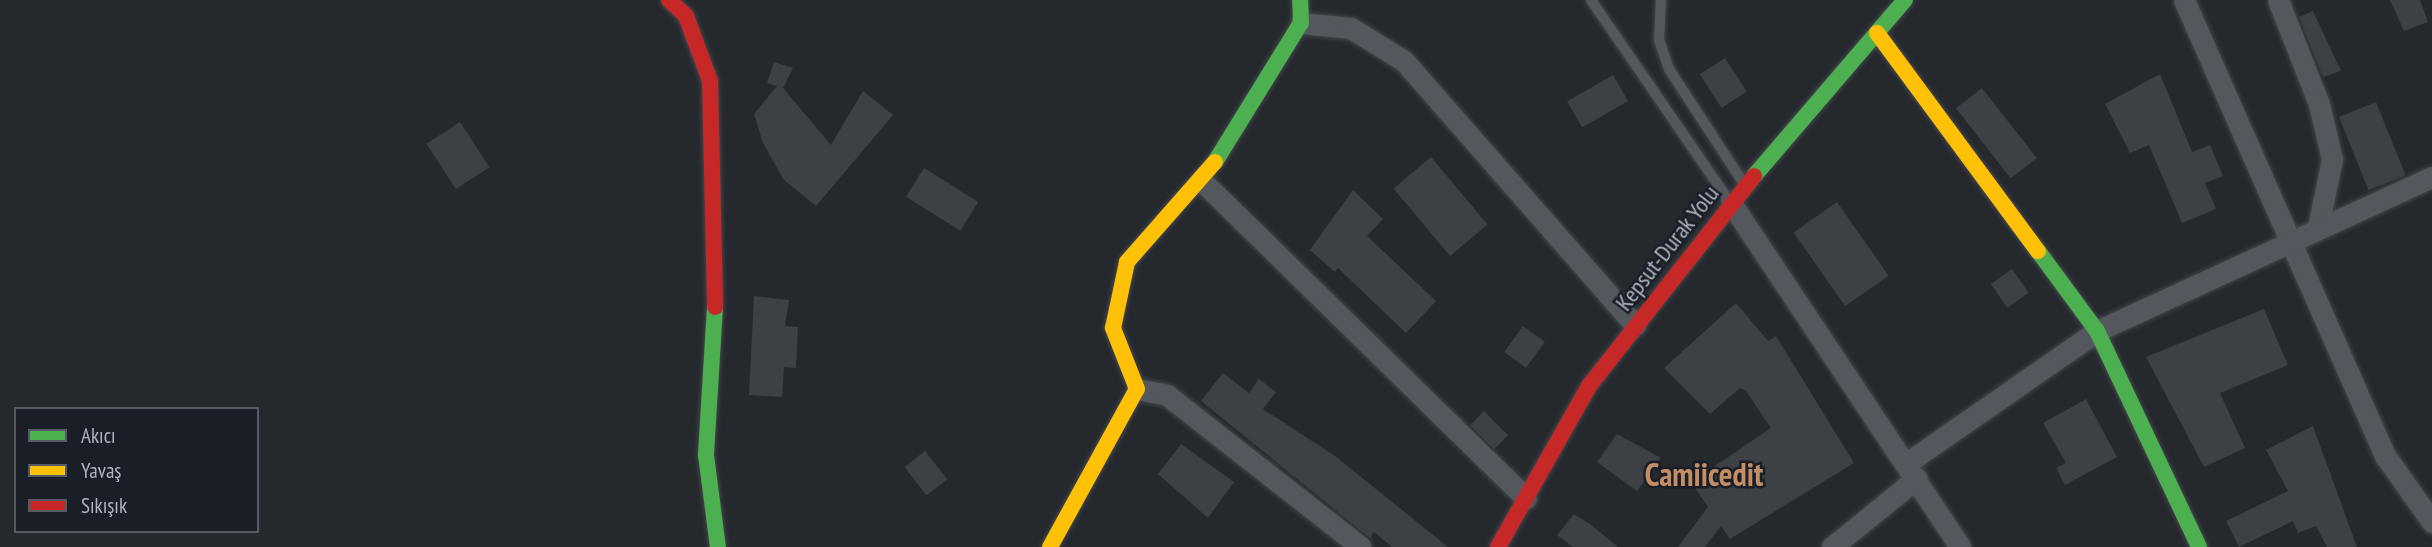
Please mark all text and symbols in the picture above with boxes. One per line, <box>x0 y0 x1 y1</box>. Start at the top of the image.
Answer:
street label: Kepsut-Durak Yolu <box>1609 179 1725 317</box>
legend <box>14 407 259 533</box>
text: Akıcı <box>81 422 116 449</box>
district label: Camiicedit <box>1645 455 1763 493</box>
text: Yavaş <box>81 457 121 484</box>
text: Sıkışık <box>81 492 127 519</box>

